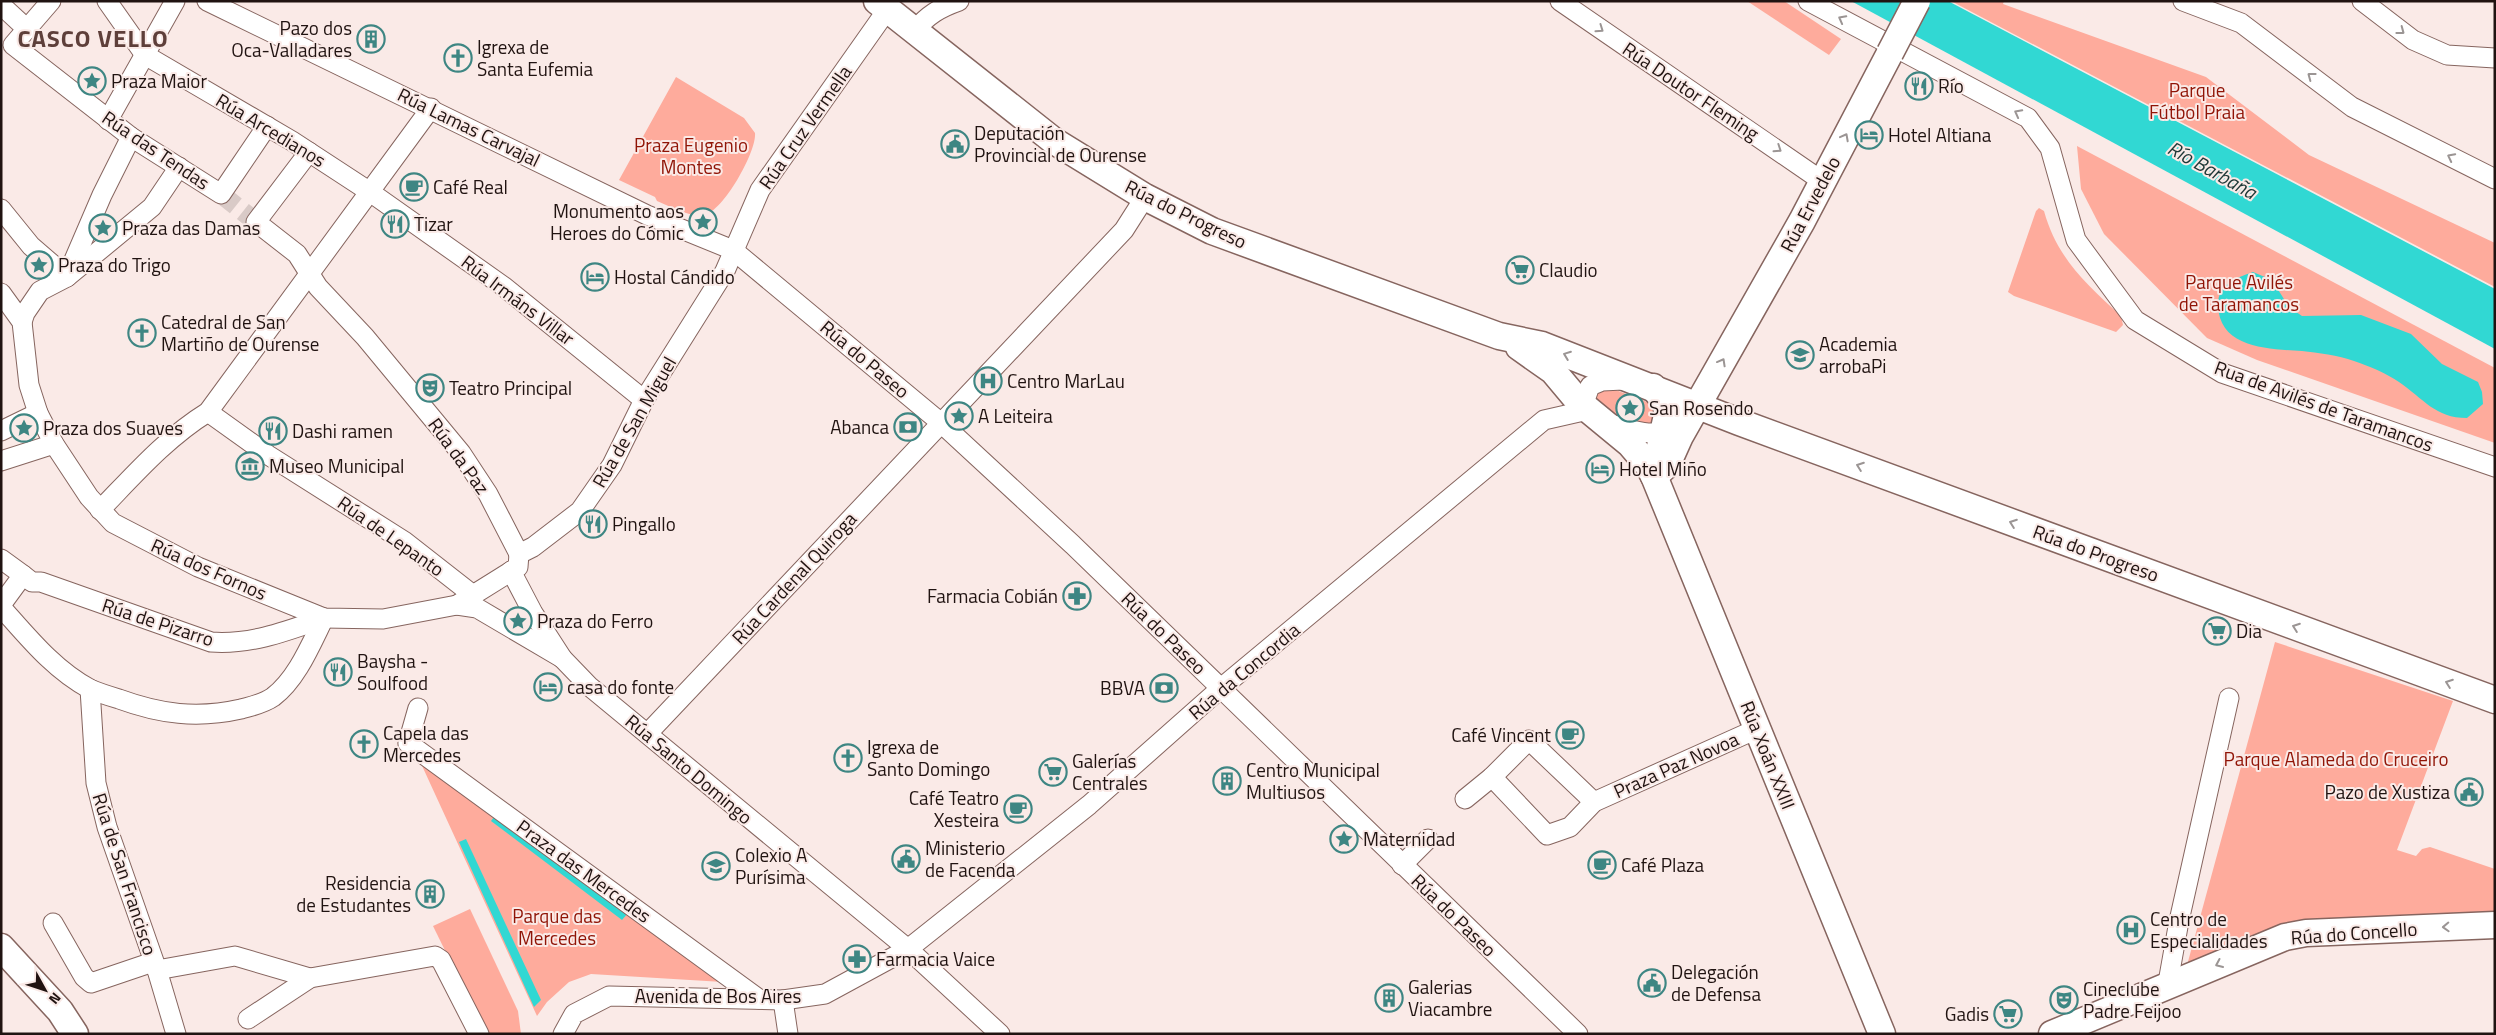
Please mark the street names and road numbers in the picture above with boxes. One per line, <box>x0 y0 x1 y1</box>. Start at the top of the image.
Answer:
street label: Rúa Doutor Fleming <box>1617 34 1766 147</box>
street label: Rúa Cruz Vermella <box>751 58 858 195</box>
street label: Rúa Lamas Carvajal <box>393 79 545 174</box>
street label: Rúa Arcedianos <box>211 85 332 174</box>
street label: Rúa das Tendas <box>97 103 216 197</box>
street label: Rúa Ervedelo <box>1772 151 1847 257</box>
street label: Rúa do Progreso <box>1121 172 1252 256</box>
street label: Rúa Irmáns Villar <box>456 247 581 352</box>
street label: Rúa do Paseo <box>814 313 916 405</box>
street label: Rúa de San Miguel <box>584 351 683 493</box>
street label: Rua de Avilés de Taramancos <box>2211 352 2438 459</box>
street label: Rúa da Paz <box>422 411 497 500</box>
street label: Rúa de Lepanto <box>332 488 450 583</box>
street label: Rúa Cardenal Quiroga <box>724 505 863 650</box>
street label: Rúa do Progreso <box>2029 516 2163 589</box>
street label: Rúa dos Fornos <box>147 530 272 607</box>
street label: Rúa do Paseo <box>1115 584 1214 681</box>
street label: Rúa de Pizarro <box>99 590 218 653</box>
street label: Rúa da Concordia <box>1182 615 1306 726</box>
street label: Rúa Xoán XXIII <box>1734 696 1803 813</box>
street label: Rúa Santo Domingo <box>619 707 759 831</box>
street label: Praza Paz Novoa <box>1609 724 1743 805</box>
street label: Rúa de San Francisco <box>86 789 165 959</box>
street label: Praza das Mercedes <box>511 812 658 930</box>
street label: Rúa do Paseo <box>1405 866 1504 963</box>
street label: Rúa do Concello <box>2290 914 2418 951</box>
street label: Avenida de Bos Aires <box>635 981 801 1010</box>

